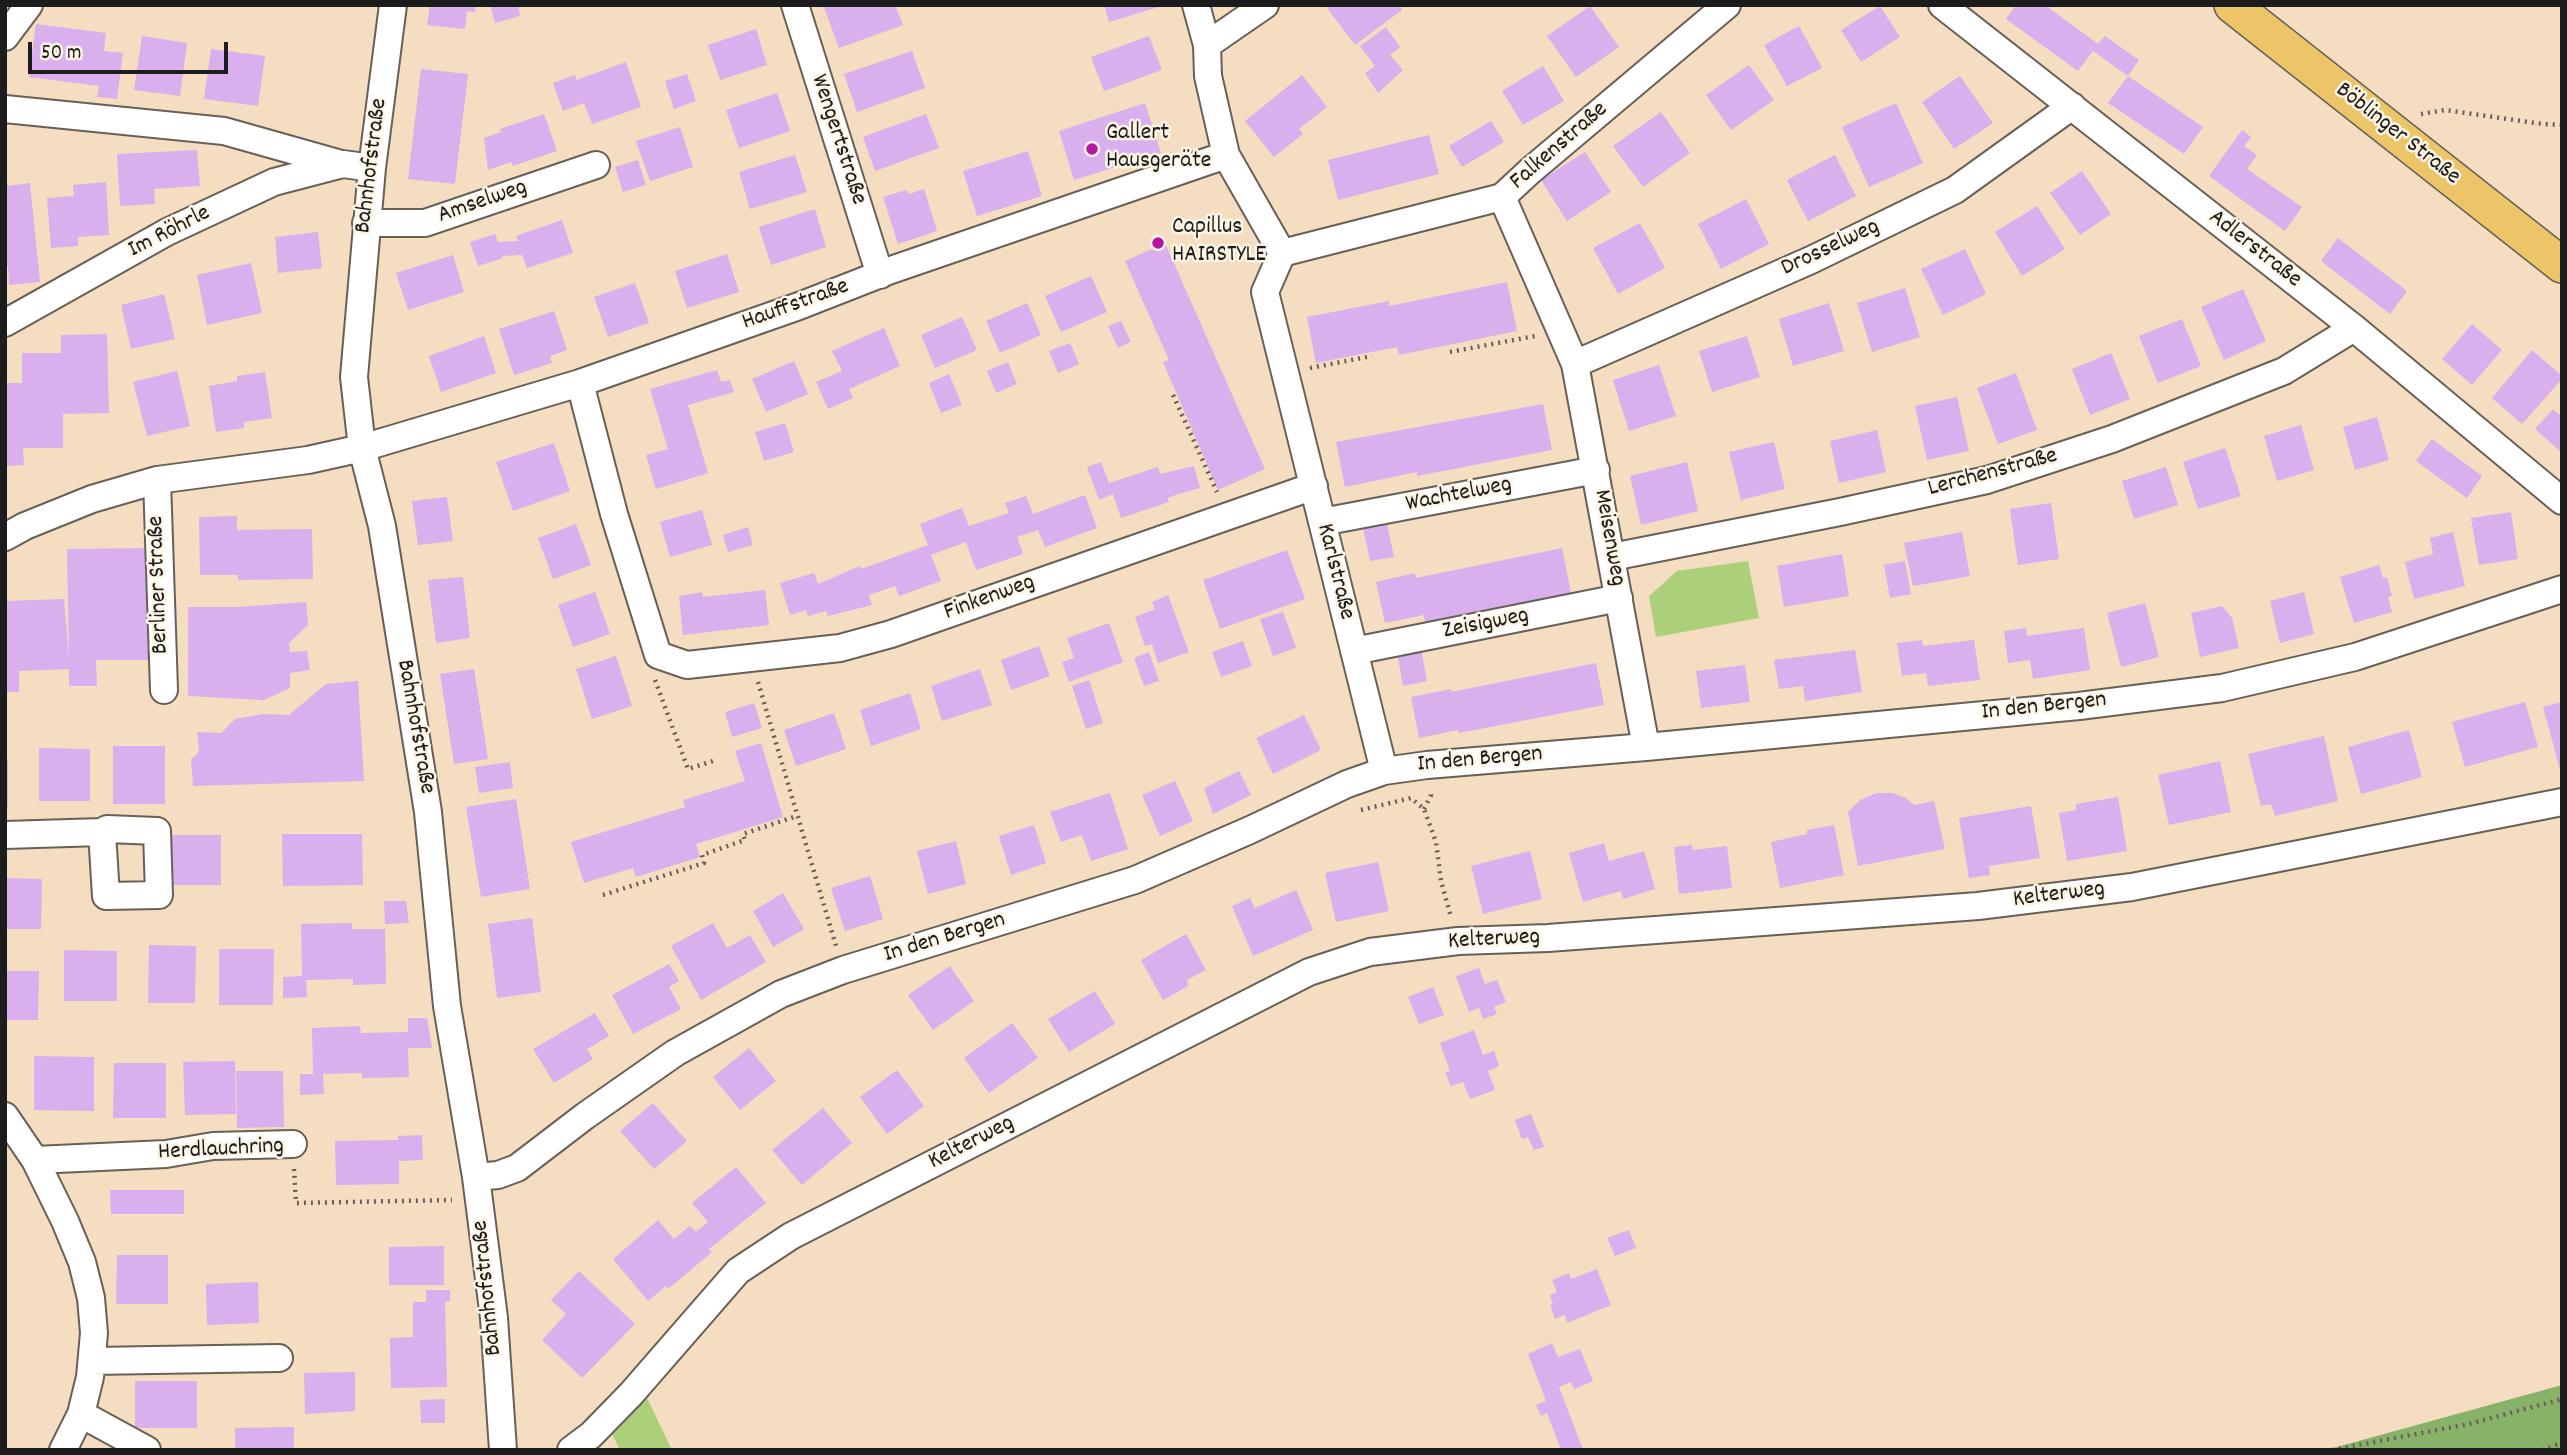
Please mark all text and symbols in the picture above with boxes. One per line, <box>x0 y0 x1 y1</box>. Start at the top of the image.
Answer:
scale bar <box>32 28 231 72</box>
text: 50 m <box>41 39 81 69</box>
street label: Wengertstraße <box>802 71 872 209</box>
street label: Böblinger Straße <box>2329 77 2465 193</box>
street label: Bahnhofstraße <box>350 97 396 235</box>
street label: Falkenstraße <box>1505 97 1615 197</box>
place label: Gallert Hausgeräte <box>1106 121 1211 177</box>
marker: Gallert Hausgeräte <box>1084 141 1100 157</box>
street label: Amselweg <box>435 174 531 232</box>
street label: Im Röhrle <box>124 200 216 266</box>
street label: Adlerstraße <box>2202 205 2306 295</box>
street label: Drosselweg <box>1777 214 1885 284</box>
place label: Capillus HAIRSTYLE <box>1172 215 1266 271</box>
marker: Capillus HAIRSTYLE <box>1150 235 1166 251</box>
street label: Hauffstraße <box>739 273 853 339</box>
street label: Lerchenstraße <box>1925 443 2061 505</box>
street label: Wachtelweg <box>1404 472 1514 520</box>
street label: Meisenweg <box>1585 488 1631 588</box>
street label: Berliner Straße <box>143 515 177 655</box>
street label: Karlstraße <box>1308 521 1360 623</box>
street label: Finkenweg <box>941 569 1039 629</box>
street label: Zeisigweg <box>1441 603 1531 647</box>
street label: Bahnhofstraße <box>388 658 440 796</box>
street label: In den Bergen <box>1980 687 2108 729</box>
street label: In den Bergen <box>1416 741 1544 781</box>
street label: Kelterweg <box>2011 876 2107 916</box>
street label: In den Bergen <box>881 907 1009 971</box>
street label: Kelterweg <box>1447 924 1541 958</box>
street label: Kelterweg <box>924 1110 1020 1178</box>
street label: Herdlauchring <box>157 1133 285 1169</box>
street label: Bahnhofstraße <box>468 1219 510 1357</box>

